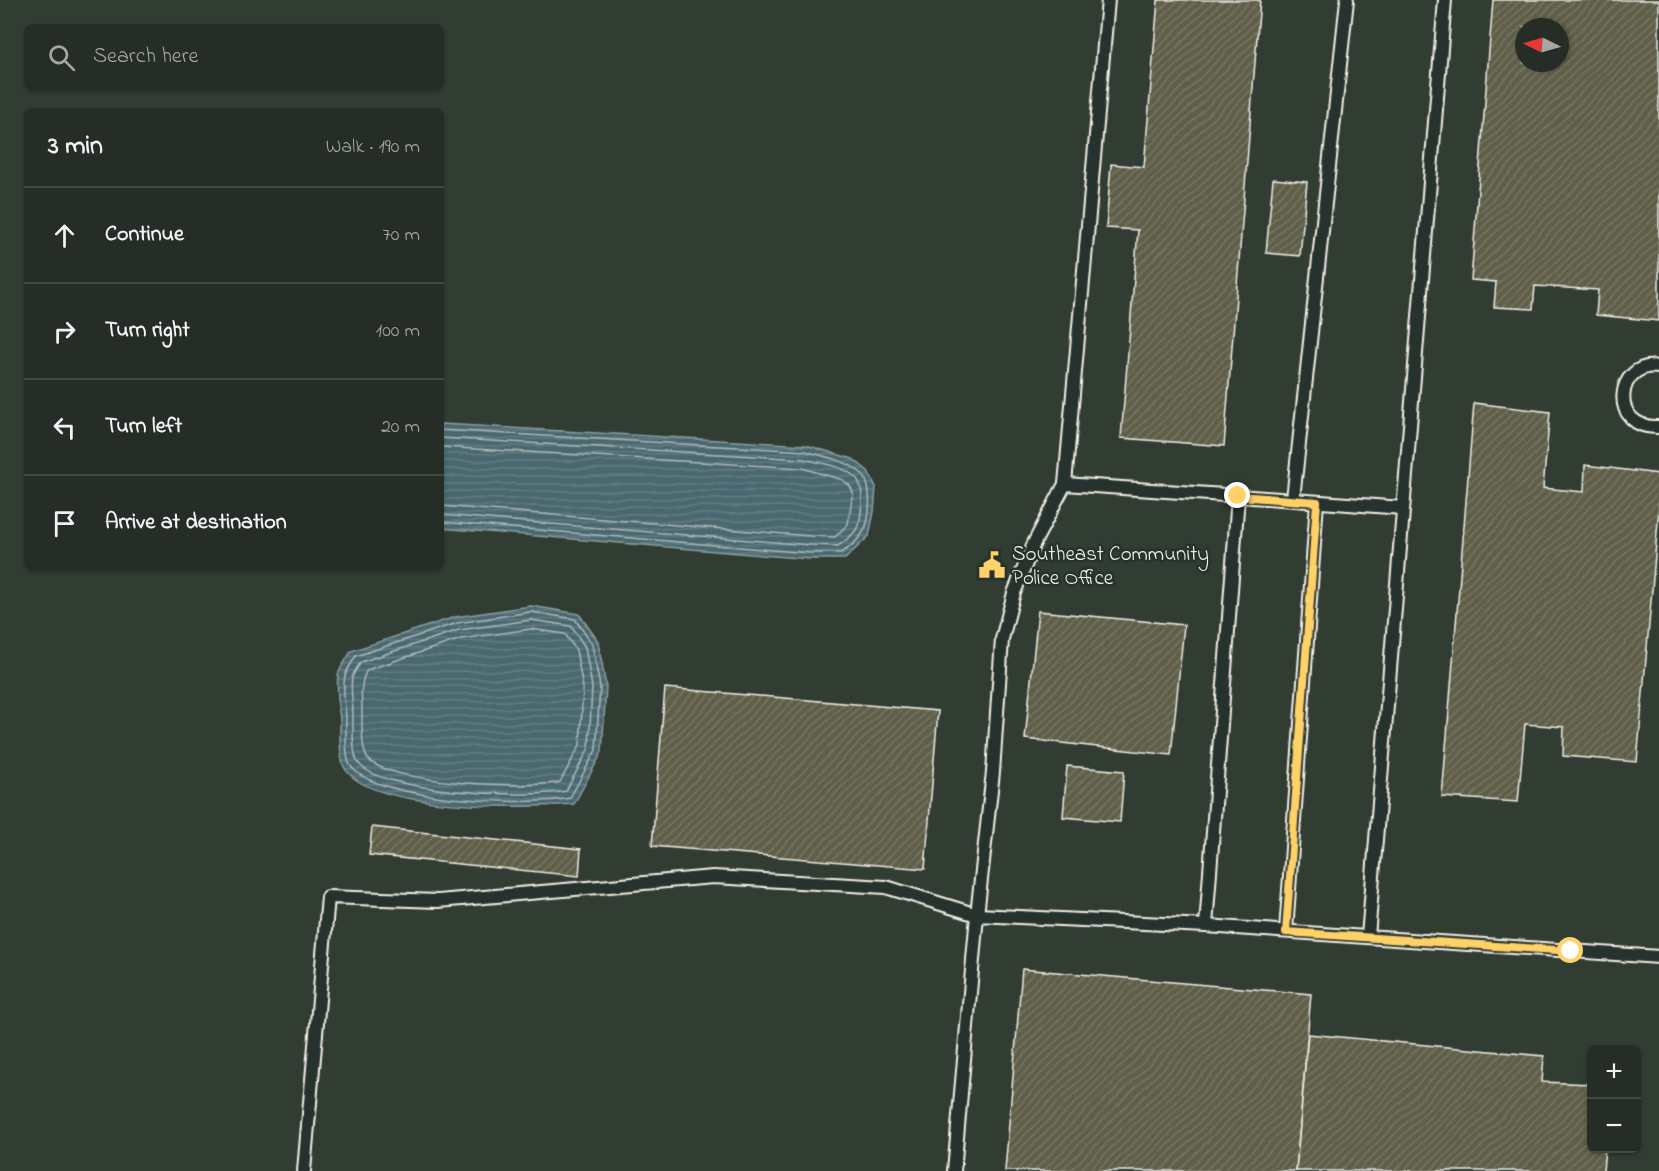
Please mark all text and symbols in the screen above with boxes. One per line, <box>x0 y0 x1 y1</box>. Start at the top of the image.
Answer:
north arrow <box>1515 18 1569 72</box>
search box <box>24 24 444 90</box>
icon: search <box>45 41 78 74</box>
text: Search here <box>93 41 198 73</box>
text: 3 min <box>48 128 103 166</box>
text: Walk · 190 m <box>326 133 420 162</box>
icon: ahead <box>48 219 81 252</box>
text: Continue <box>105 219 184 251</box>
text: 70 m <box>383 221 420 250</box>
icon: right <box>48 315 81 348</box>
text: Turn right <box>105 315 190 347</box>
text: 100 m <box>376 317 420 346</box>
icon: left <box>48 411 81 444</box>
text: Turn left <box>105 411 182 443</box>
text: 20 m <box>381 413 420 442</box>
route end <box>1224 482 1250 508</box>
icon: arrive <box>48 507 81 540</box>
text: Arrive at destination <box>105 507 287 539</box>
place label: Southeast Community Police Office <box>1012 540 1209 594</box>
public building icon: Southeast Community Police Office <box>977 550 1007 580</box>
route start <box>1557 937 1583 963</box>
map controls <box>1587 1045 1641 1153</box>
button: + <box>1587 1045 1641 1099</box>
button: − <box>1587 1099 1641 1153</box>

